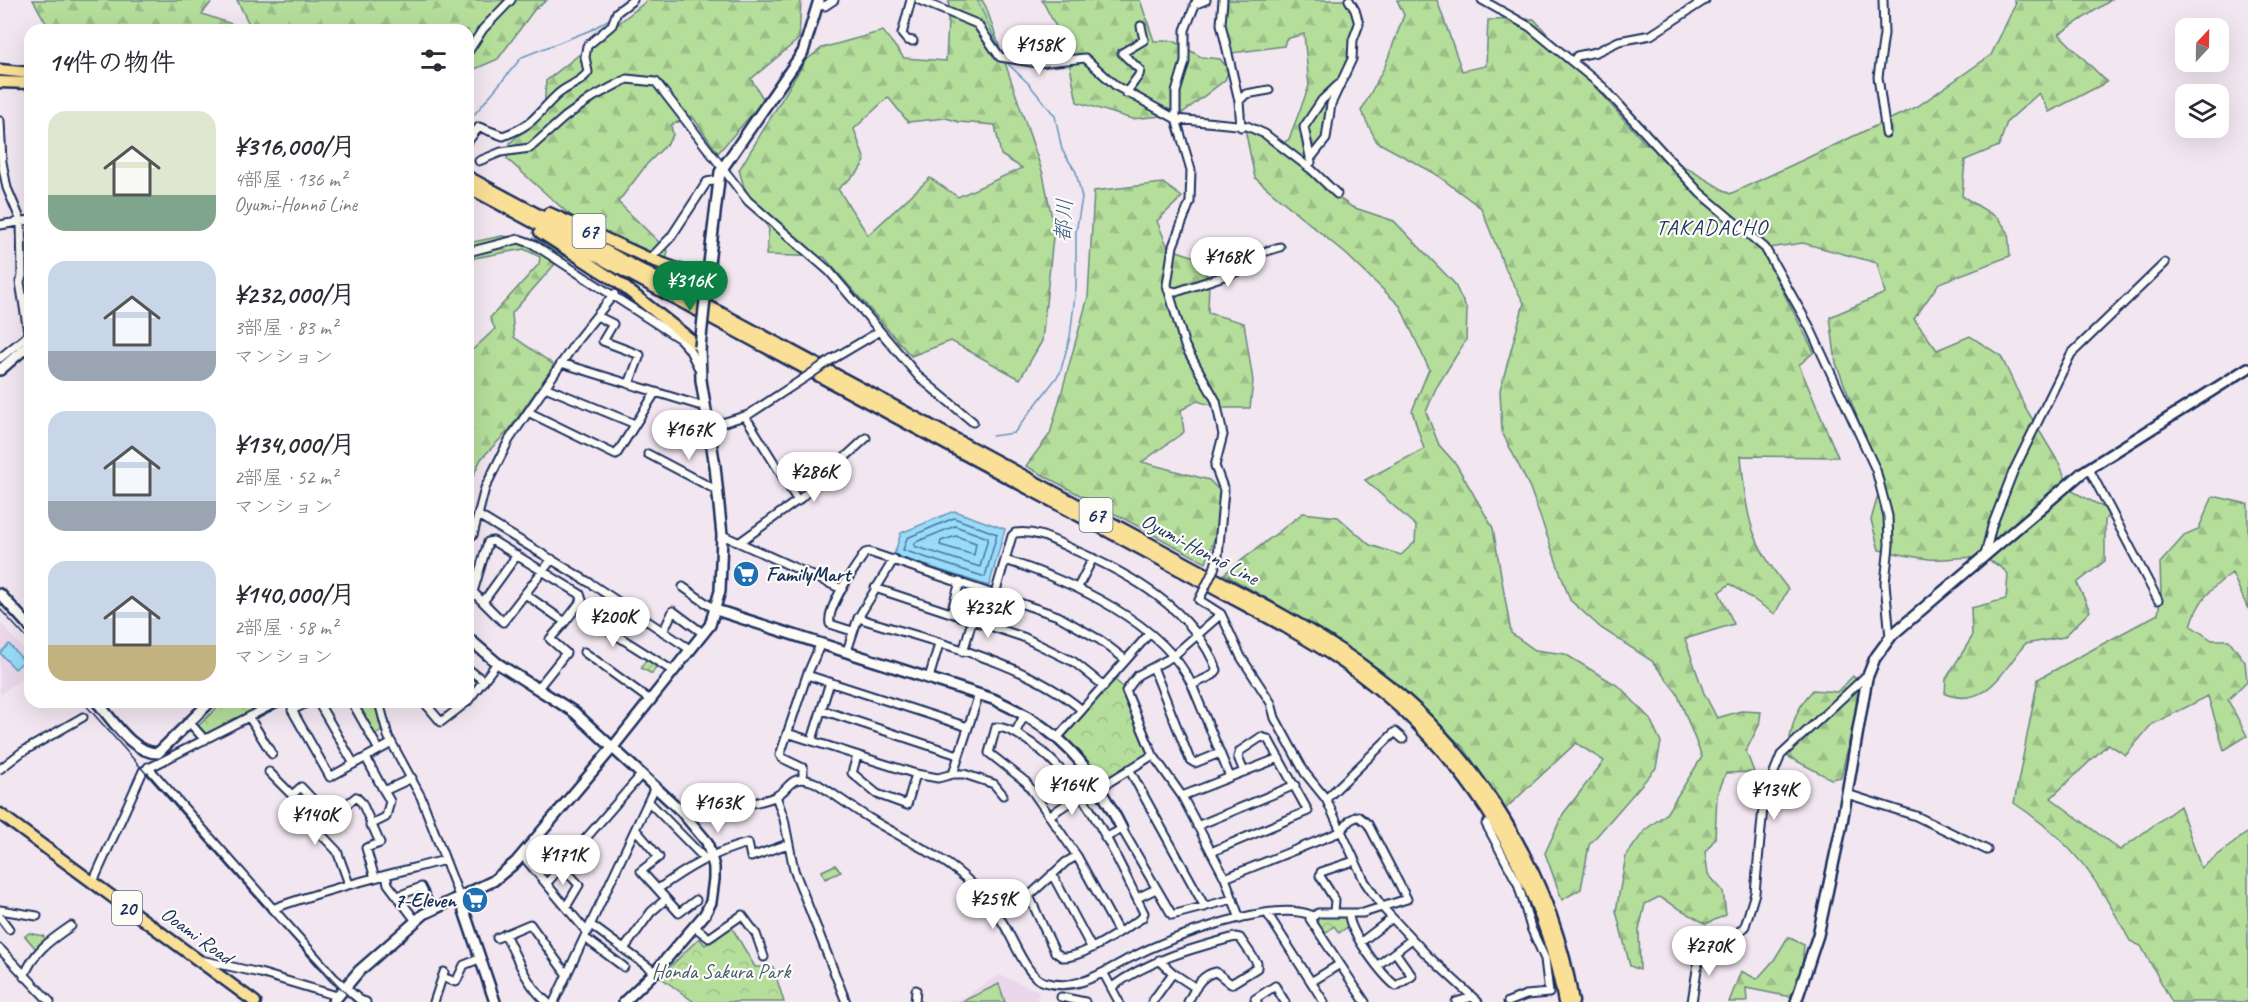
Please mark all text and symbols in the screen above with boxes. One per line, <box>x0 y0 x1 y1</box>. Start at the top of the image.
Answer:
north arrow <box>2175 18 2229 72</box>
map controls <box>2175 18 2229 138</box>
pin: ¥158K <box>997 25 1081 76</box>
text: ¥158K <box>1016 32 1062 57</box>
icon: filters <box>417 44 450 77</box>
text: 14件の物件 <box>48 46 175 79</box>
button: layers <box>2175 84 2229 138</box>
text: ¥316,000/月 <box>234 130 356 163</box>
icon: home <box>96 135 168 207</box>
text: 4部屋 · 136 m² <box>234 167 346 192</box>
text: Oyumi-Honnō Line <box>234 192 357 217</box>
water label: 都川 <box>1049 197 1079 243</box>
district label: TAKADACHO <box>1656 213 1769 241</box>
road number: 67 <box>572 214 606 248</box>
pin: ¥168K <box>1186 237 1270 288</box>
text: ¥168K <box>1205 244 1251 269</box>
pin: ¥316K <box>648 261 732 312</box>
text: ¥316K <box>667 268 713 293</box>
text: ¥232,000/月 <box>234 278 356 311</box>
icon: home <box>96 285 168 357</box>
text: 3部屋 · 83 m² <box>234 315 337 340</box>
text: マンション <box>234 344 333 369</box>
pin: ¥167K <box>647 410 731 461</box>
text: ¥167K <box>666 417 712 442</box>
text: ¥134,000/月 <box>234 428 356 461</box>
icon: home <box>96 435 168 507</box>
pin: ¥286K <box>772 452 856 503</box>
text: ¥286K <box>791 459 837 484</box>
text: 2部屋 · 52 m² <box>234 465 337 490</box>
text: マンション <box>234 494 333 519</box>
road number: 67 <box>1080 498 1112 532</box>
street label: Oyumi-Honnō Line <box>1137 507 1264 591</box>
supermarket icon: FamilyMart <box>731 559 761 589</box>
place label: FamilyMart <box>766 561 853 587</box>
text: ¥140,000/月 <box>234 578 356 611</box>
icon: home <box>96 585 168 657</box>
pin: ¥232K <box>946 588 1030 639</box>
text: ¥232K <box>965 595 1011 620</box>
pin: ¥200K <box>571 597 655 648</box>
text: ¥200K <box>590 604 636 629</box>
text: 2部屋 · 58 m² <box>234 615 337 640</box>
text: マンション <box>234 644 333 669</box>
pin: ¥164K <box>1030 765 1114 816</box>
pin: ¥134K <box>1732 770 1816 821</box>
text: ¥164K <box>1049 772 1095 797</box>
text: ¥134K <box>1751 777 1797 802</box>
pin: ¥163K <box>676 783 760 834</box>
text: ¥163K <box>695 790 741 815</box>
pin: ¥140K <box>273 795 357 846</box>
text: ¥140K <box>292 802 338 827</box>
pin: ¥171K <box>521 835 605 886</box>
text: ¥171K <box>540 842 586 867</box>
pin: ¥259K <box>951 879 1035 930</box>
supermarket icon: 7-Eleven <box>460 885 490 915</box>
text: ¥259K <box>970 886 1016 911</box>
place label: 7-Eleven <box>394 887 457 913</box>
road number: 20 <box>112 891 142 925</box>
street label: Ooami Road <box>156 900 241 972</box>
pin: ¥270K <box>1667 926 1751 977</box>
text: ¥270K <box>1686 933 1732 958</box>
park label: Honda Sakura Park <box>652 958 792 984</box>

